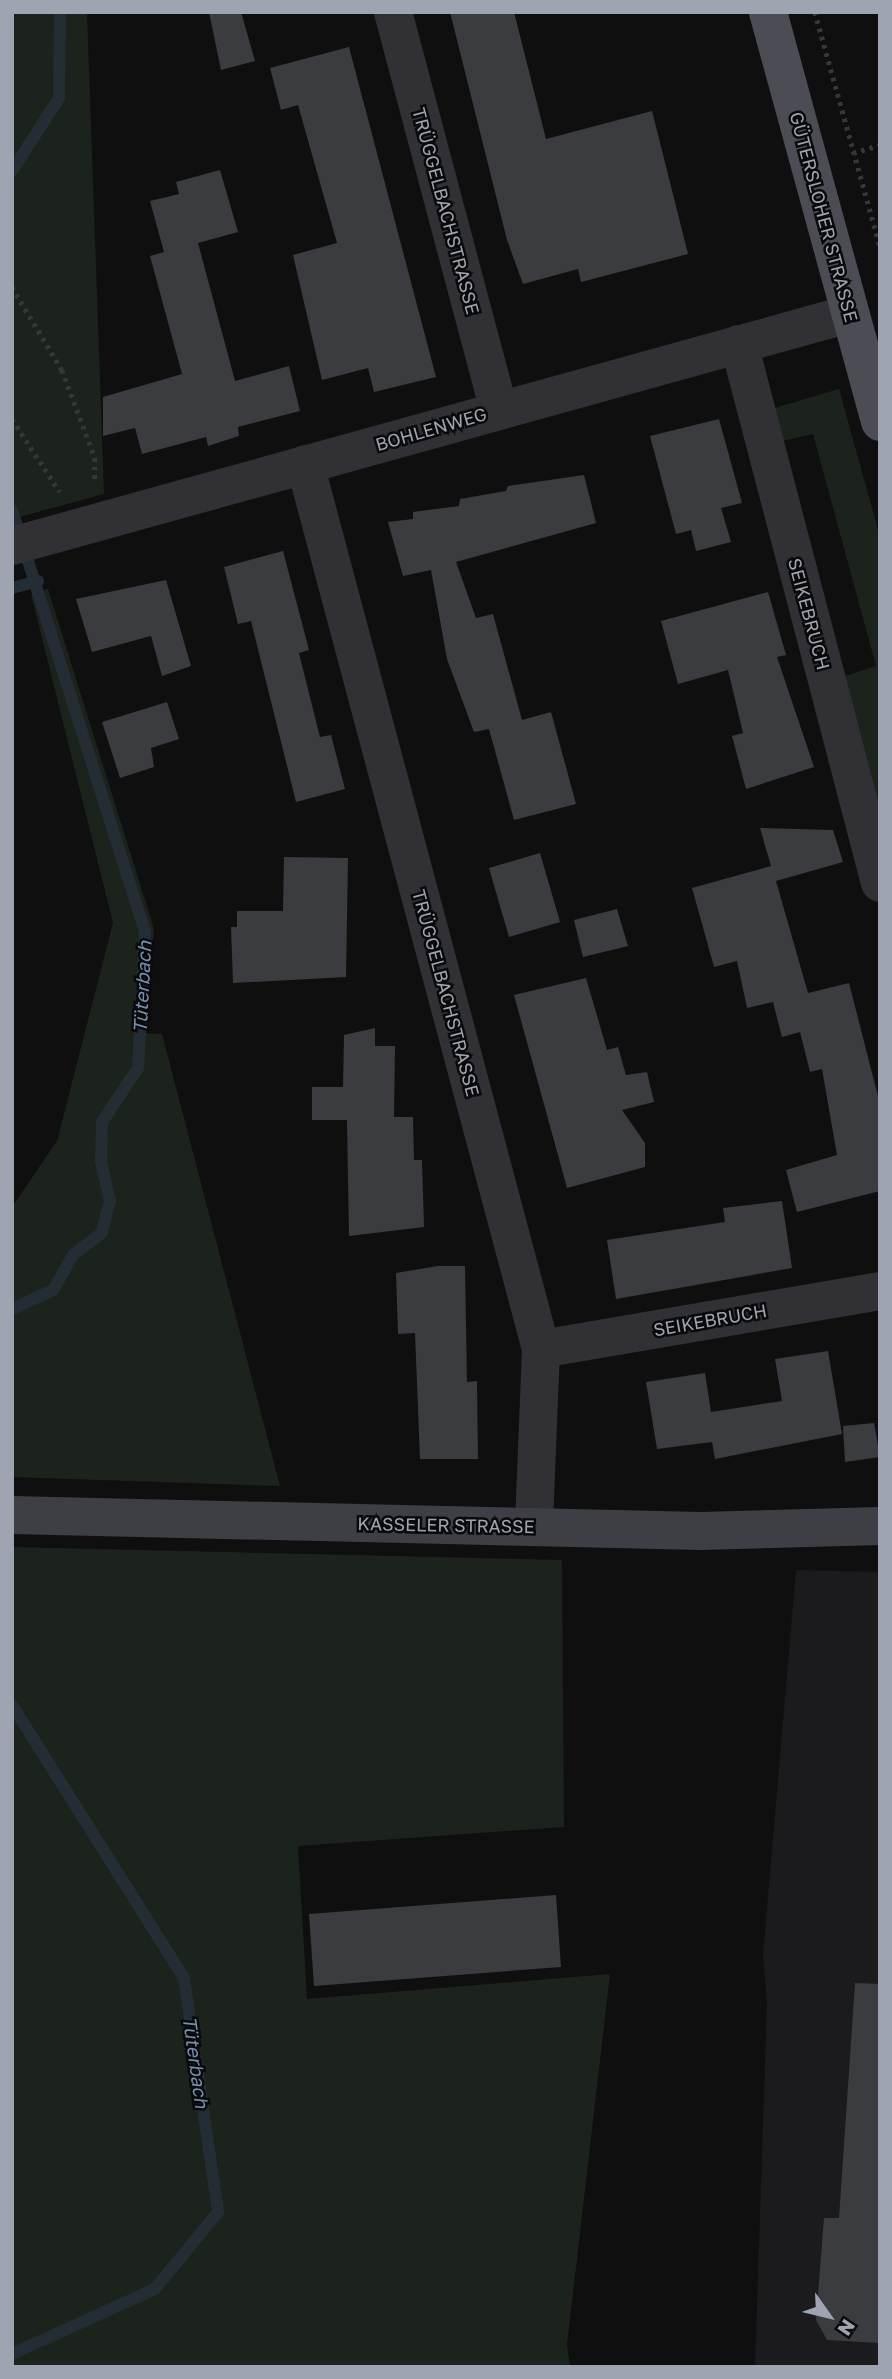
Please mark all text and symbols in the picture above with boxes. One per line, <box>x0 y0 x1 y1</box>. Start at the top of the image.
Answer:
street label: TRÜGGELBACHSTRASSE <box>408 105 484 317</box>
street label: GÜTERSLOHER STRASSE <box>786 110 862 324</box>
street label: BOHLENWEG <box>373 403 489 455</box>
street label: SEIKEBRUCH <box>784 556 834 672</box>
street label: TRÜGGELBACHSTRASSE <box>408 887 484 1099</box>
water label: Tüterbach <box>128 940 156 1034</box>
street label: SEIKEBRUCH <box>652 1299 768 1341</box>
street label: KASSELER STRASSE <box>357 1513 535 1537</box>
water label: Tüterbach <box>178 2015 214 2109</box>
north arrow <box>794 2281 864 2351</box>
text: N <box>833 2316 860 2340</box>

